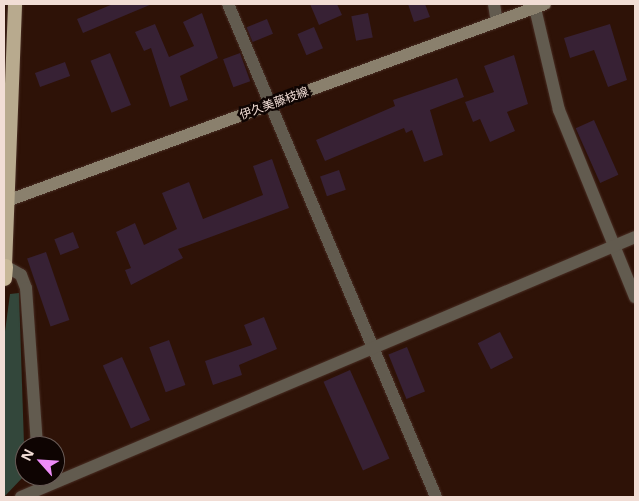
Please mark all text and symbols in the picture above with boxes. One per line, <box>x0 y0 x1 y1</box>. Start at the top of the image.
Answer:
street label: 伊久美藤枝線 <box>238 84 310 122</box>
north arrow <box>15 436 65 486</box>
text: N <box>16 445 38 464</box>

